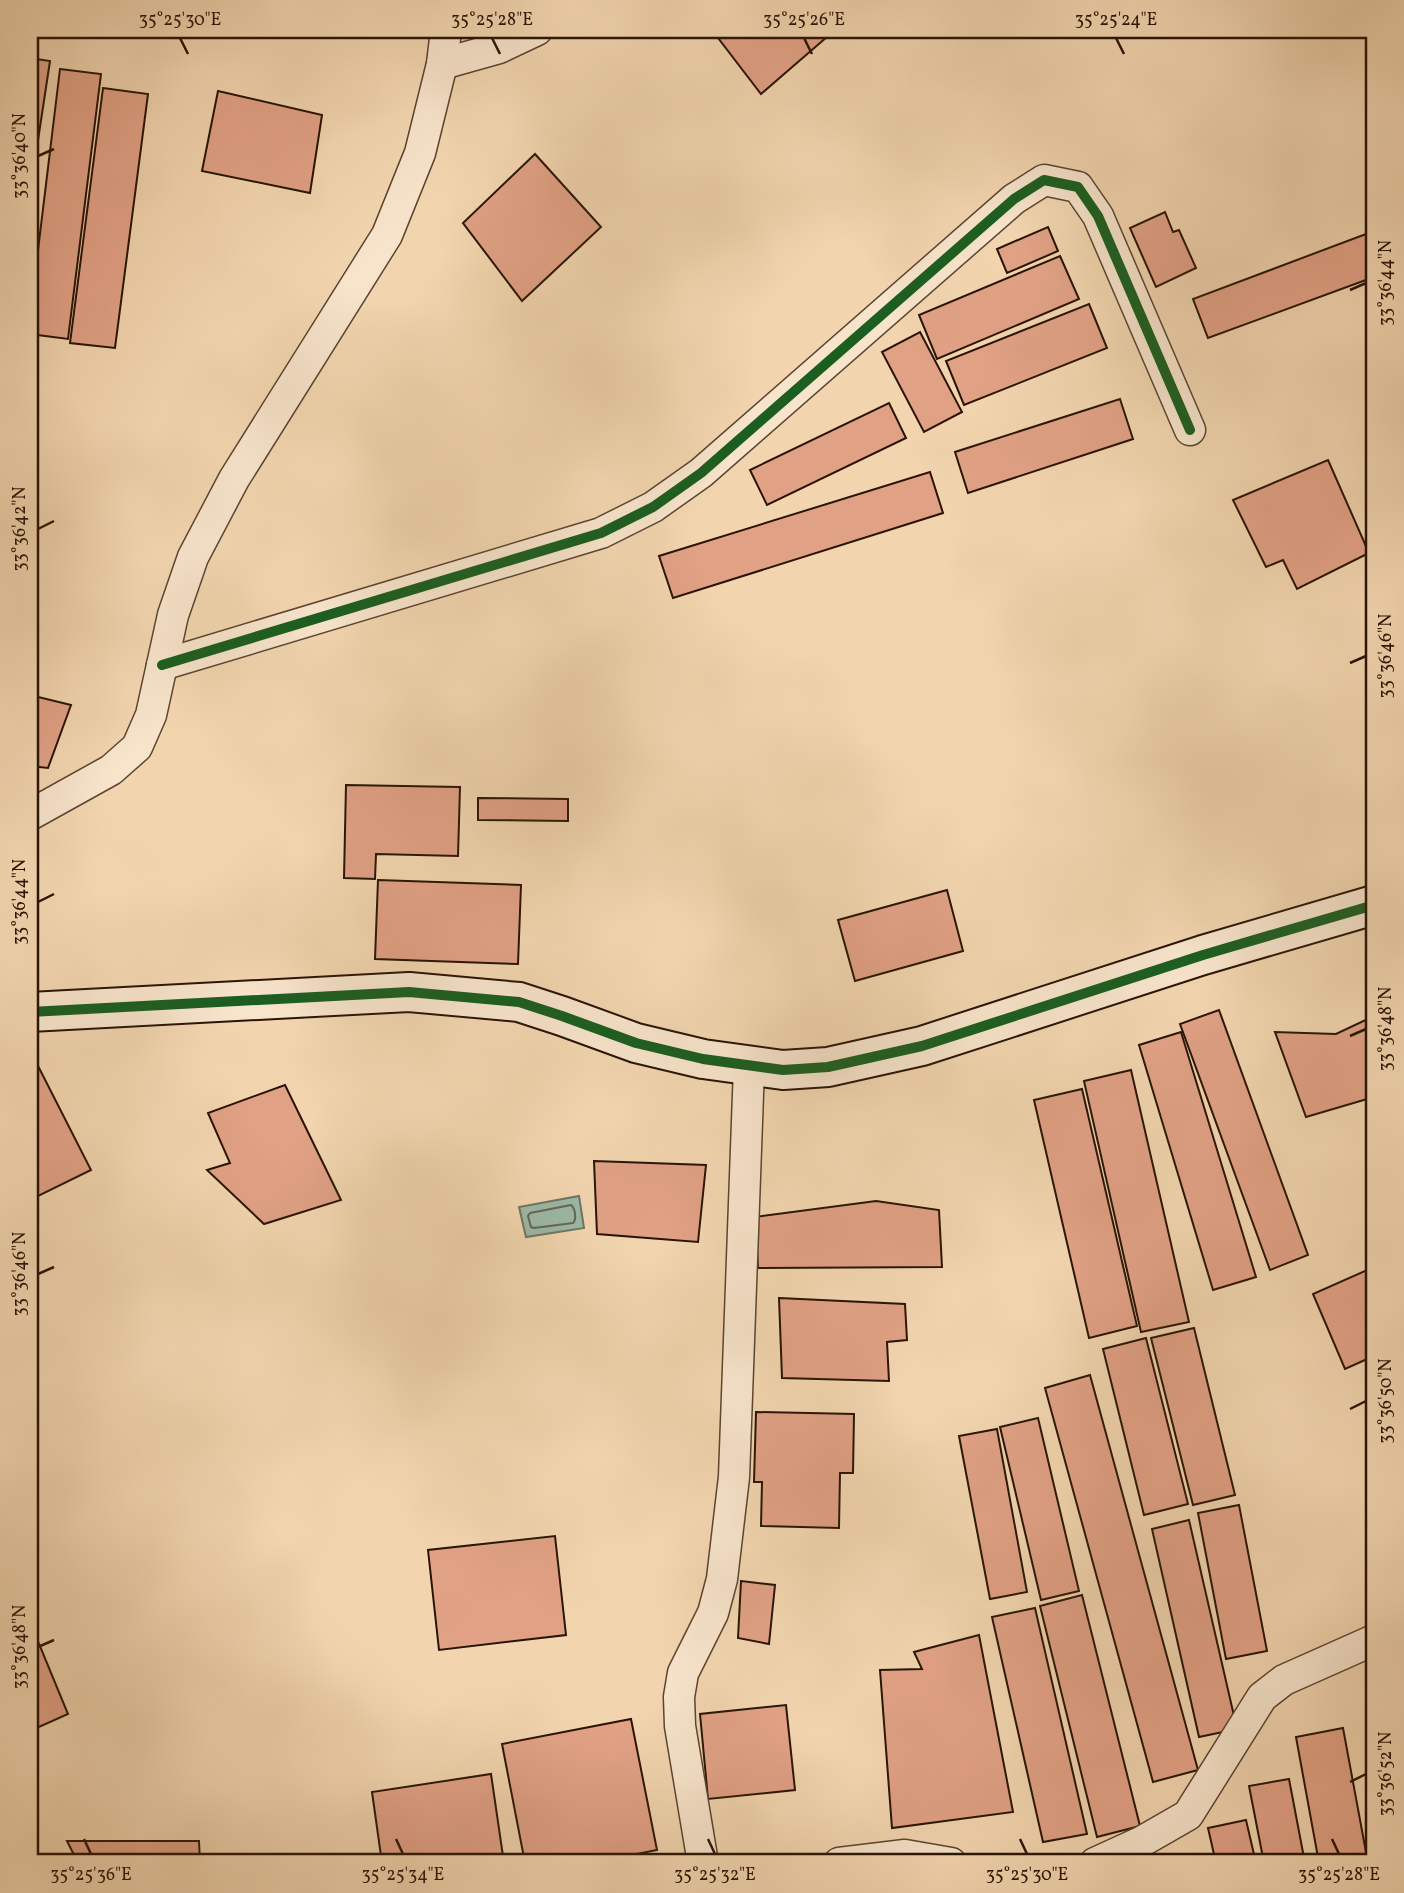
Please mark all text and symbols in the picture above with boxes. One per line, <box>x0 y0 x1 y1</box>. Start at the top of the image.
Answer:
text: 35°25'30"E <box>139 8 222 33</box>
text: 35°25'28"E <box>451 8 533 33</box>
text: 35°25'26"E <box>763 8 845 33</box>
text: 35°25'24"E <box>1075 8 1157 33</box>
text: 33°36'40"N <box>8 113 33 199</box>
text: 33°36'44"N <box>1374 240 1399 326</box>
text: 33°36'42"N <box>8 486 33 572</box>
text: 33°36'46"N <box>1374 614 1399 698</box>
text: 33°36'44"N <box>8 859 33 945</box>
text: 33°36'48"N <box>1374 987 1399 1071</box>
text: 33°36'46"N <box>8 1232 33 1316</box>
text: 33°36'50"N <box>1374 1358 1399 1444</box>
text: 33°36'48"N <box>8 1605 33 1689</box>
text: 33°36'52"N <box>1374 1732 1399 1816</box>
text: 35°25'36"E <box>50 1863 132 1888</box>
text: 35°25'34"E <box>362 1863 445 1888</box>
text: 35°25'32"E <box>674 1863 756 1888</box>
text: 35°25'30"E <box>986 1863 1069 1888</box>
text: 35°25'28"E <box>1298 1863 1380 1888</box>

